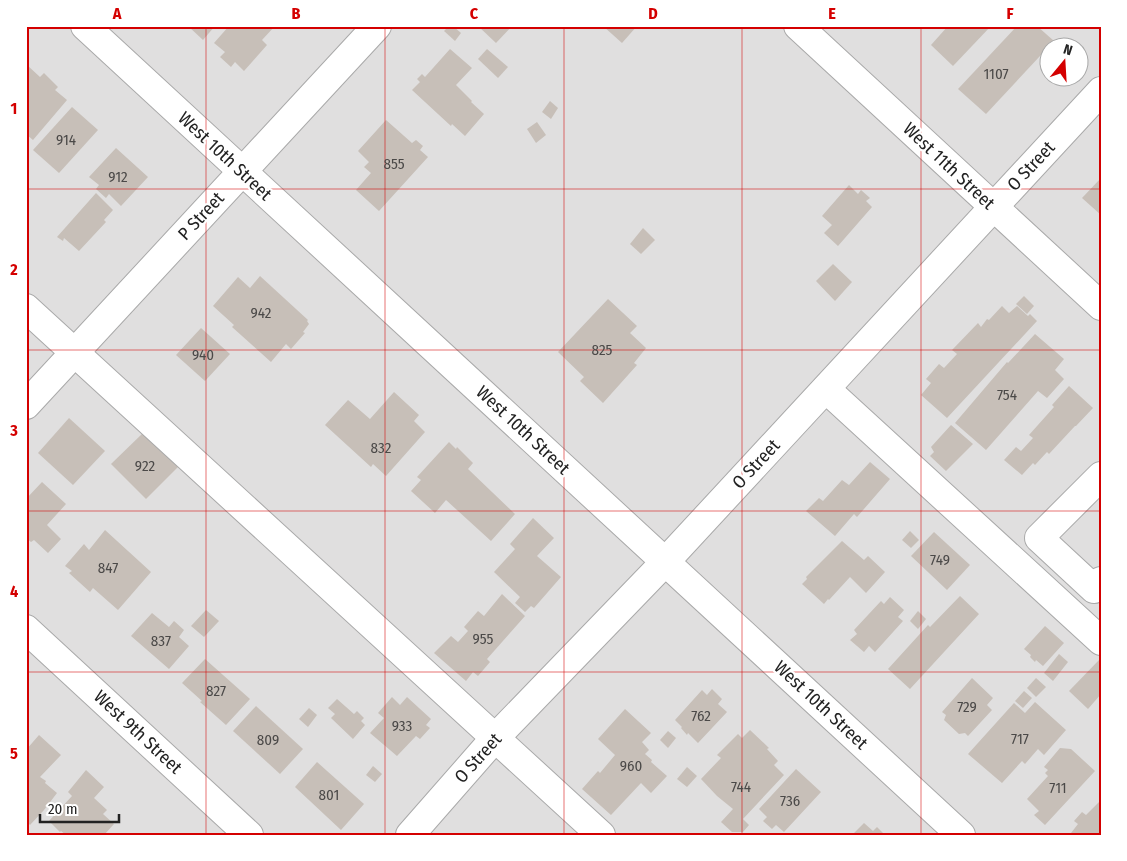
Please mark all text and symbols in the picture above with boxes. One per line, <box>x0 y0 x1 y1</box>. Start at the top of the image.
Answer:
text: A <box>112 4 122 23</box>
text: B <box>292 4 301 23</box>
text: C <box>470 4 479 23</box>
text: D <box>648 4 658 23</box>
text: E <box>828 4 836 23</box>
text: F <box>1006 4 1014 23</box>
north arrow <box>1040 38 1090 88</box>
text: N <box>1061 41 1074 59</box>
house number: 1107 <box>983 65 1009 83</box>
text: 1 <box>11 99 17 118</box>
street label: West 10th Street <box>174 107 277 205</box>
street label: West 11th Street <box>898 118 1000 214</box>
house number: 914 <box>56 131 76 149</box>
street label: O Street <box>1003 137 1060 195</box>
house number: 855 <box>383 155 405 173</box>
house number: 912 <box>108 168 128 186</box>
street label: P Street <box>173 187 229 245</box>
text: 2 <box>9 260 18 279</box>
house number: 942 <box>251 304 272 322</box>
house number: 825 <box>592 341 613 359</box>
house number: 940 <box>192 346 214 364</box>
street label: West 10th Street <box>472 381 575 479</box>
house number: 754 <box>997 386 1017 404</box>
text: 3 <box>9 421 18 440</box>
street label: O Street <box>728 435 785 493</box>
house number: 832 <box>371 439 392 457</box>
house number: 922 <box>135 457 156 475</box>
house number: 749 <box>930 551 950 569</box>
house number: 847 <box>98 559 118 577</box>
text: 4 <box>10 582 18 601</box>
house number: 955 <box>473 630 494 648</box>
house number: 837 <box>151 632 171 650</box>
street label: West 10th Street <box>770 656 873 754</box>
house number: 827 <box>206 682 226 700</box>
street label: West 9th Street <box>89 686 187 779</box>
house number: 729 <box>957 698 977 716</box>
house number: 762 <box>691 707 711 725</box>
house number: 933 <box>392 717 412 735</box>
street label: O Street <box>450 728 506 788</box>
house number: 717 <box>1011 730 1029 748</box>
house number: 809 <box>257 731 279 749</box>
text: 5 <box>10 744 18 763</box>
house number: 960 <box>620 757 642 775</box>
house number: 744 <box>731 778 751 796</box>
house number: 711 <box>1049 779 1067 797</box>
house number: 801 <box>319 786 339 804</box>
scale bar <box>40 791 119 823</box>
house number: 736 <box>780 792 800 810</box>
text: 20 m <box>48 800 78 818</box>

